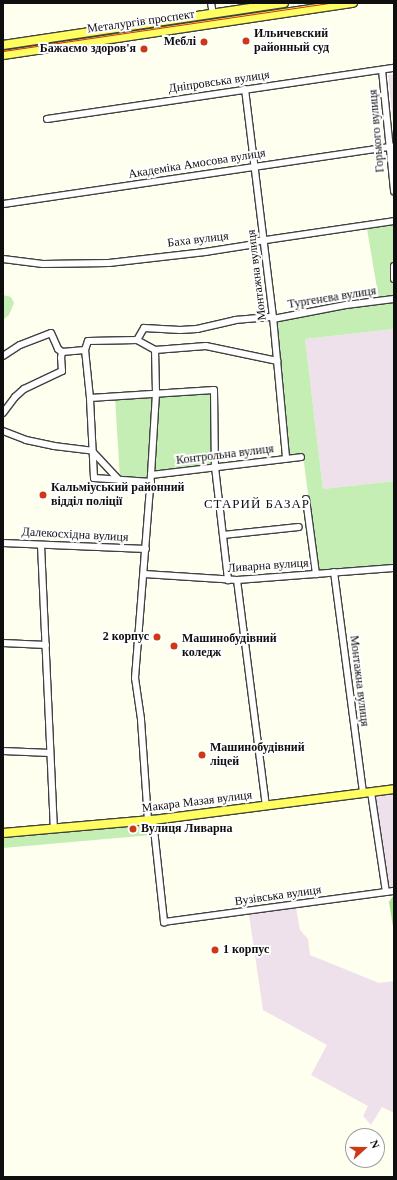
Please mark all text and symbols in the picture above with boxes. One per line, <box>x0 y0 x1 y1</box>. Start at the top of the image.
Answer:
street label: Металургів проспект <box>86 7 196 37</box>
place label: Ильичевский районный суд <box>254 27 329 55</box>
place label: Меблі <box>164 35 196 49</box>
marker: Ильичевский районный суд <box>241 36 251 46</box>
marker: Меблі <box>199 37 209 47</box>
place label: Бажаємо здоров'я <box>40 42 136 56</box>
marker: Бажаємо здоров'я <box>139 44 149 54</box>
street label: Дніпровська вулиця <box>168 68 270 96</box>
street label: Горького вулиця <box>366 89 388 173</box>
street label: Академіка Амосова вулиця <box>127 146 267 182</box>
street label: Баха вулиця <box>167 229 229 251</box>
street label: Монтажна вулиця <box>244 229 270 321</box>
street label: Тургенєва вулиця <box>287 284 377 312</box>
street label: Контрольна вулиця <box>175 442 275 468</box>
place label: Кальміуський районний відділ поліції <box>51 481 185 509</box>
marker: Кальміуський районний відділ поліції <box>38 490 48 500</box>
district label: СТАРИЙ БАЗАР <box>204 496 310 512</box>
street label: Далекосхідна вулиця <box>21 525 129 545</box>
street label: Ливарна вулиця <box>227 556 309 576</box>
place label: 2 корпус <box>103 630 149 644</box>
marker: 2 корпус <box>152 632 162 642</box>
place label: Машинобудівний коледж <box>182 632 277 660</box>
street label: Монтажна вулиця <box>346 635 372 727</box>
marker: Машинобудівний коледж <box>169 641 179 651</box>
place label: Машинобудівний ліцей <box>210 741 305 769</box>
marker: Машинобудівний ліцей <box>197 750 207 760</box>
street label: Макара Мазая вулиця <box>141 788 253 816</box>
place label: Вулиця Ливарна <box>141 822 233 836</box>
marker: Вулиця Ливарна <box>128 824 138 834</box>
street label: Вузівська вулиця <box>234 883 322 909</box>
place label: 1 корпус <box>223 943 269 957</box>
marker: 1 корпус <box>210 945 220 955</box>
north arrow <box>345 1128 385 1168</box>
text: N <box>368 1138 382 1150</box>

